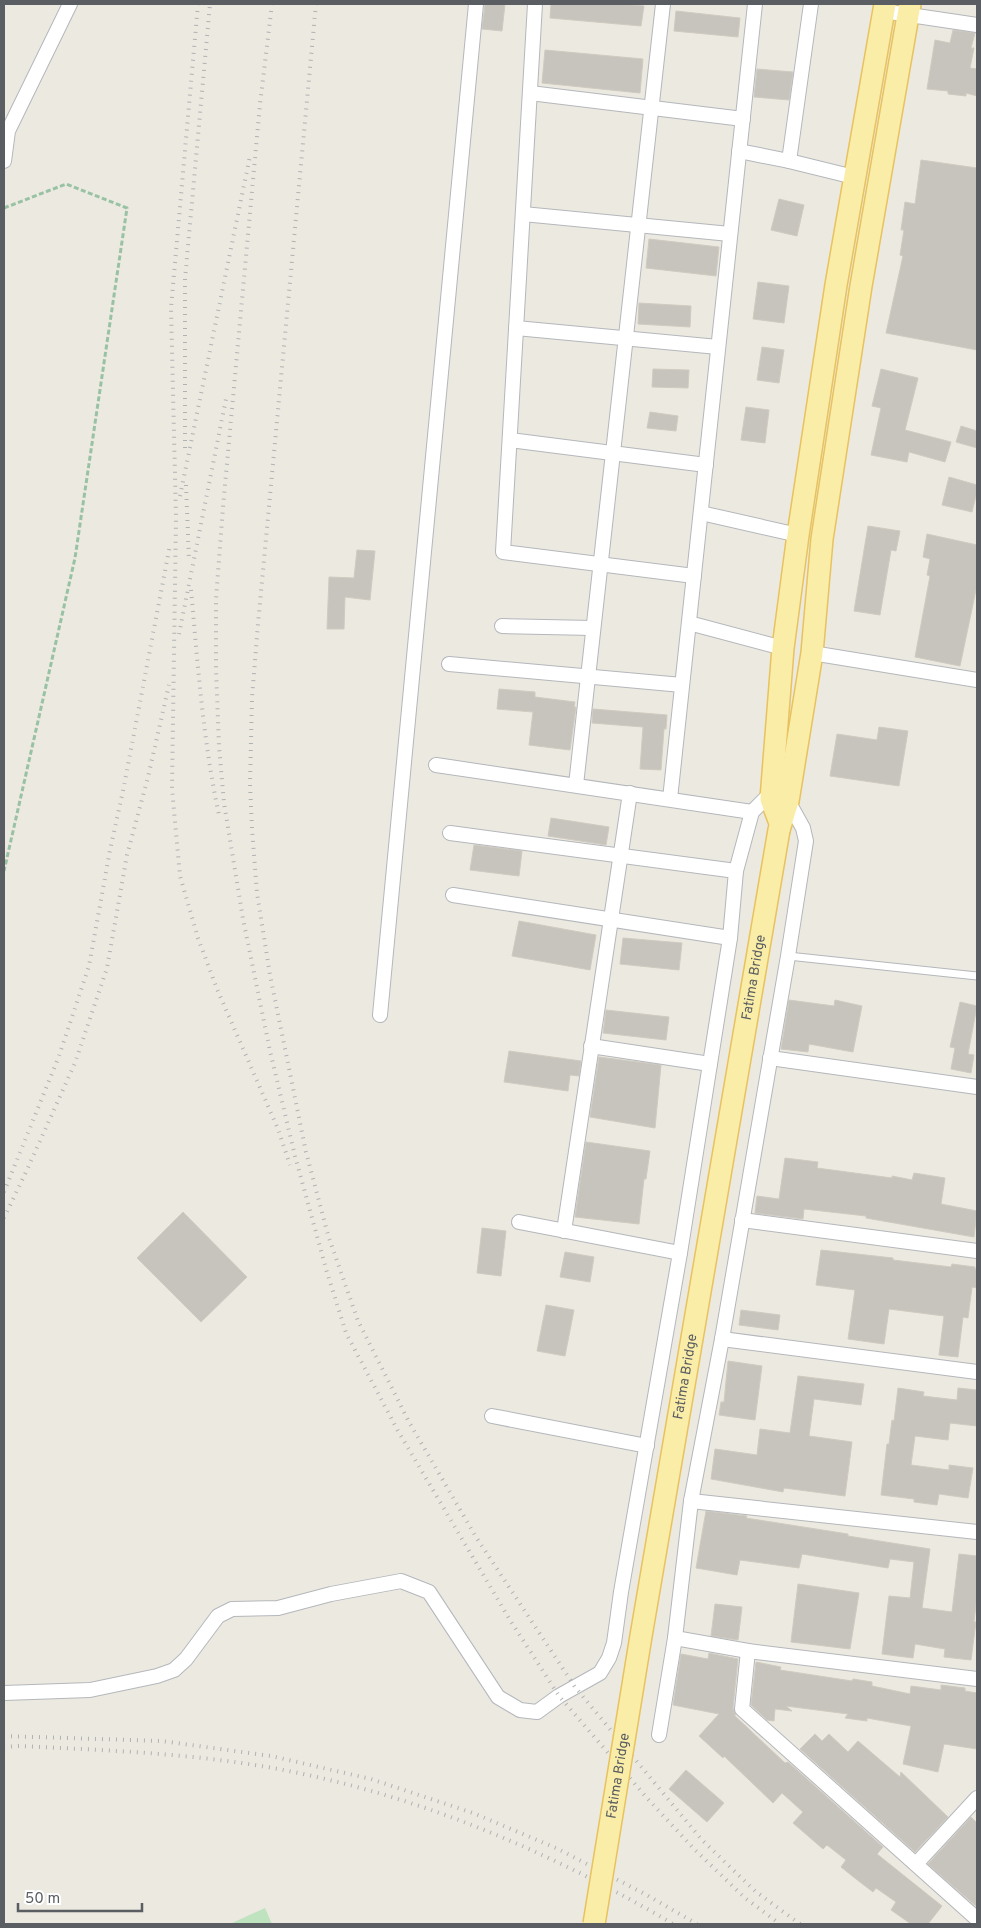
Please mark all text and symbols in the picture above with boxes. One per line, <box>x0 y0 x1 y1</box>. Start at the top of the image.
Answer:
street label: Fatima Bridge <box>738 933 769 1021</box>
street label: Fatima Bridge <box>670 1333 701 1421</box>
street label: Fatima Bridge <box>603 1732 634 1820</box>
scale bar <box>18 1880 141 1912</box>
text: 50 m <box>25 1890 60 1909</box>

